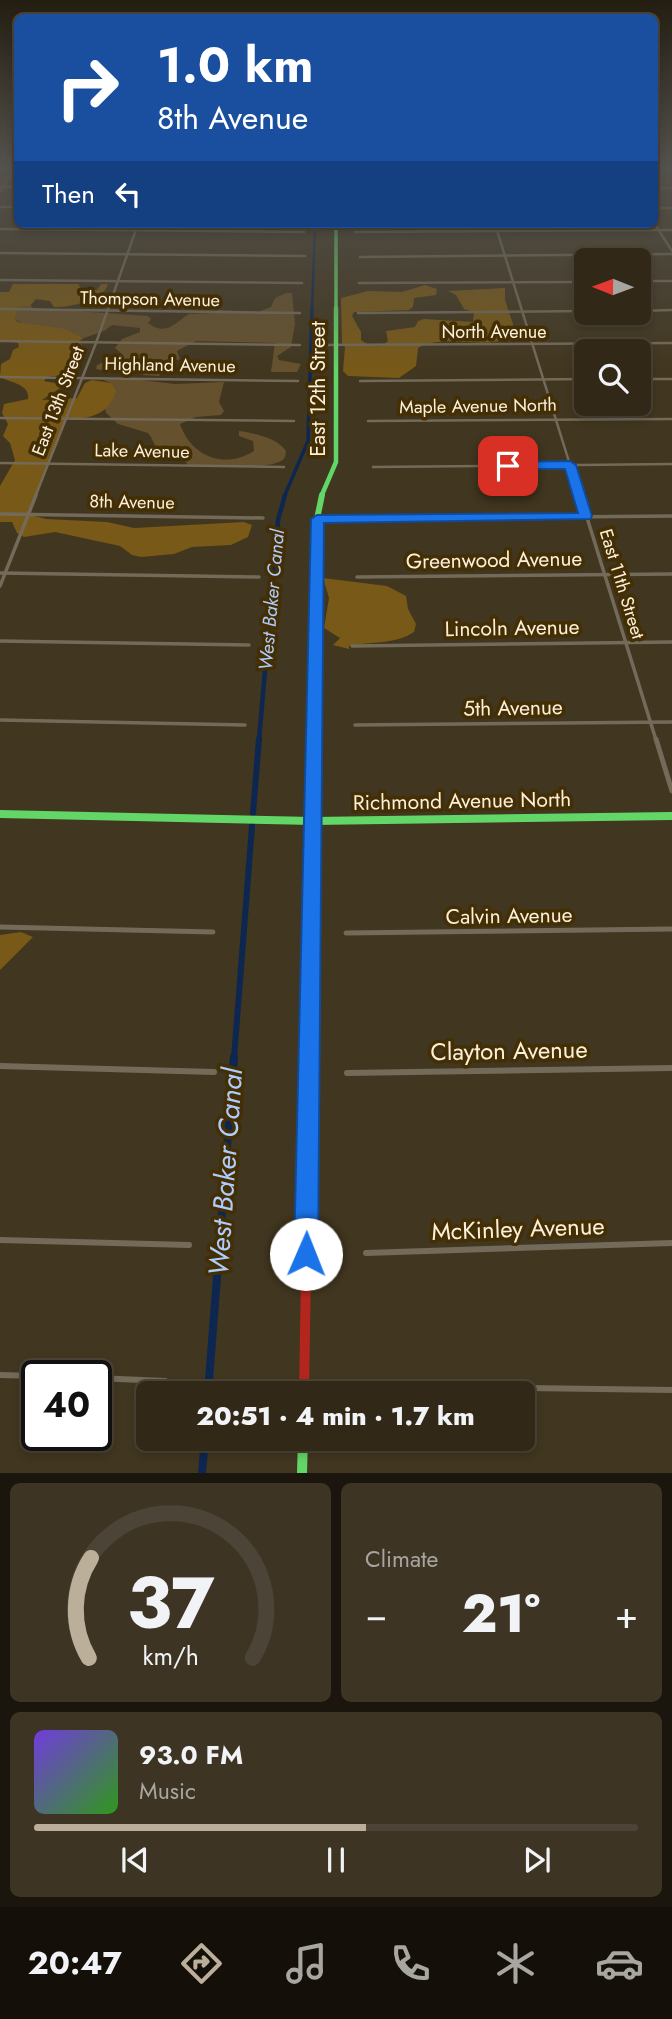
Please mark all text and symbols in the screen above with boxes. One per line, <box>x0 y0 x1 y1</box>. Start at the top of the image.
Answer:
text: 1.0 km <box>157 30 313 100</box>
icon: right <box>42 42 133 133</box>
text: 8th Avenue <box>157 95 308 141</box>
text: Then <box>42 175 95 213</box>
icon: left <box>109 175 147 213</box>
north arrow <box>574 248 651 326</box>
map controls <box>574 248 651 416</box>
street label: Thompson Avenue <box>80 285 220 313</box>
street label: North Avenue <box>441 319 547 345</box>
street label: East 12th Street <box>303 321 333 457</box>
button: search <box>574 339 651 416</box>
street label: East 13th Street <box>25 342 91 460</box>
street label: Highland Avenue <box>104 351 236 379</box>
street label: Maple Avenue North <box>399 392 557 420</box>
pin <box>478 436 538 496</box>
street label: Lake Avenue <box>94 437 190 465</box>
icon: arrive <box>489 447 527 485</box>
street label: 8th Avenue <box>89 488 175 516</box>
street label: East 11th Street <box>593 526 651 643</box>
water label: West Baker Canal <box>252 528 291 672</box>
street label: Greenwood Avenue <box>406 543 583 577</box>
street label: Lincoln Avenue <box>444 612 580 644</box>
street label: 5th Avenue <box>463 692 563 724</box>
street label: Richmond Avenue North <box>353 784 571 818</box>
street label: Calvin Avenue <box>445 900 573 932</box>
street label: Clayton Avenue <box>430 1032 588 1069</box>
water label: West Baker Canal <box>198 1065 253 1278</box>
street label: McKinley Avenue <box>431 1208 605 1249</box>
position arrow <box>269 1217 343 1291</box>
speed limit sign: 40 <box>21 1360 112 1451</box>
text: 20:51 · 4 min · 1.7 km <box>196 1397 475 1435</box>
text: Climate <box>365 1542 438 1576</box>
text: 37 <box>126 1551 215 1656</box>
text: 21° <box>462 1576 540 1652</box>
text: − <box>365 1587 387 1642</box>
text: + <box>615 1587 638 1642</box>
text: km/h <box>142 1638 199 1674</box>
text: 93.0 FM <box>139 1736 243 1774</box>
text: Music <box>139 1774 196 1808</box>
icon: previous <box>116 1841 154 1879</box>
icon: pause <box>317 1841 355 1879</box>
icon: next <box>518 1841 556 1879</box>
icon: directions <box>177 1939 226 1988</box>
icon: music <box>282 1939 331 1988</box>
icon: phone <box>386 1939 435 1988</box>
icon: climate <box>491 1939 540 1988</box>
icon: car <box>595 1939 644 1988</box>
text: 20:47 <box>28 1940 122 1986</box>

